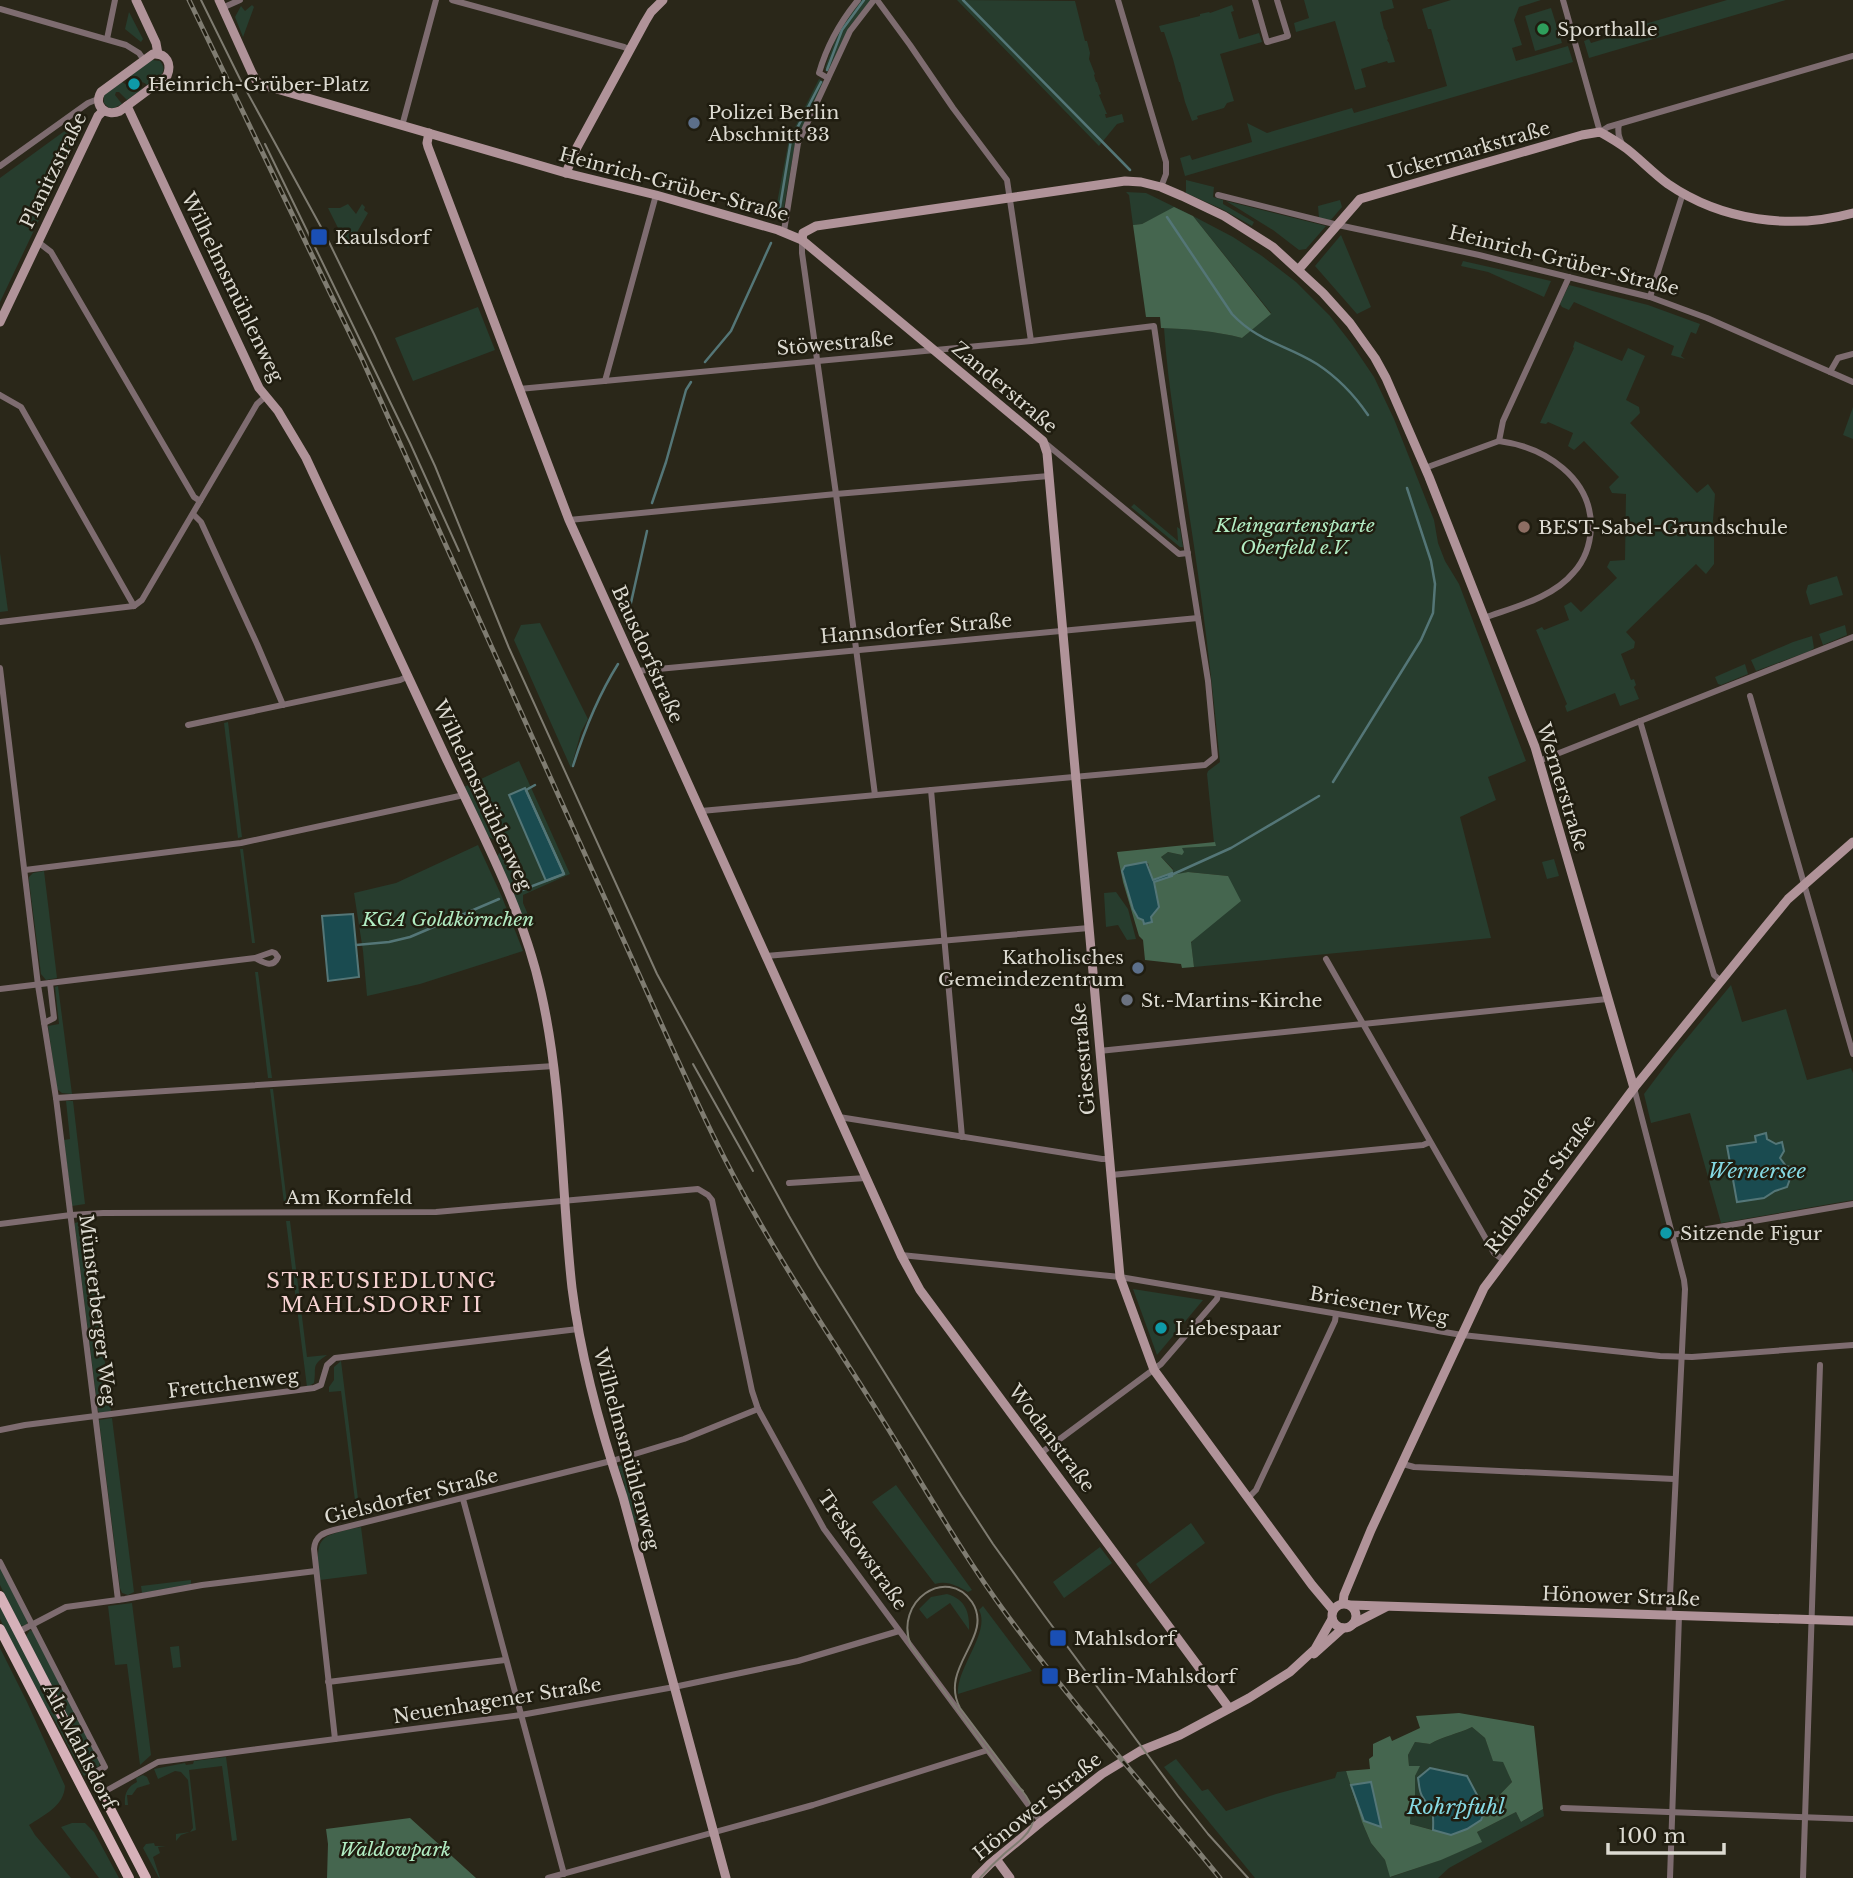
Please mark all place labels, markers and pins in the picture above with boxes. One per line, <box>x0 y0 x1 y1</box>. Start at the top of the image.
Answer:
place label: Sporthalle <box>1557 18 1658 41</box>
marker: Sporthalle <box>1535 21 1551 37</box>
place label: Heinrich-Grüber-Platz <box>148 73 369 96</box>
marker: Heinrich-Grüber-Platz <box>126 76 142 92</box>
place label: Polizei Berlin Abschnitt 33 <box>707 101 839 146</box>
marker: Polizei Berlin Abschnitt 33 <box>686 115 702 131</box>
place label: Kaulsdorf <box>335 226 432 249</box>
marker: Kaulsdorf <box>309 227 329 247</box>
place label: BEST-Sabel-Grundschule <box>1538 516 1788 539</box>
marker: BEST-Sabel-Grundschule <box>1516 519 1532 535</box>
place label: Katholisches Gemeindezentrum <box>938 946 1124 991</box>
marker: Katholisches Gemeindezentrum <box>1130 960 1146 976</box>
place label: St.-Martins-Kirche <box>1141 989 1323 1012</box>
marker: St.-Martins-Kirche <box>1119 992 1135 1008</box>
place label: Sitzende Figur <box>1680 1222 1822 1245</box>
marker: Sitzende Figur <box>1658 1225 1674 1241</box>
place label: Liebespaar <box>1175 1317 1281 1340</box>
marker: Liebespaar <box>1153 1320 1169 1336</box>
place label: Mahlsdorf <box>1074 1627 1177 1650</box>
marker: Mahlsdorf <box>1048 1628 1068 1648</box>
place label: Berlin-Mahlsdorf <box>1066 1665 1238 1688</box>
marker: Berlin-Mahlsdorf <box>1040 1666 1060 1686</box>

